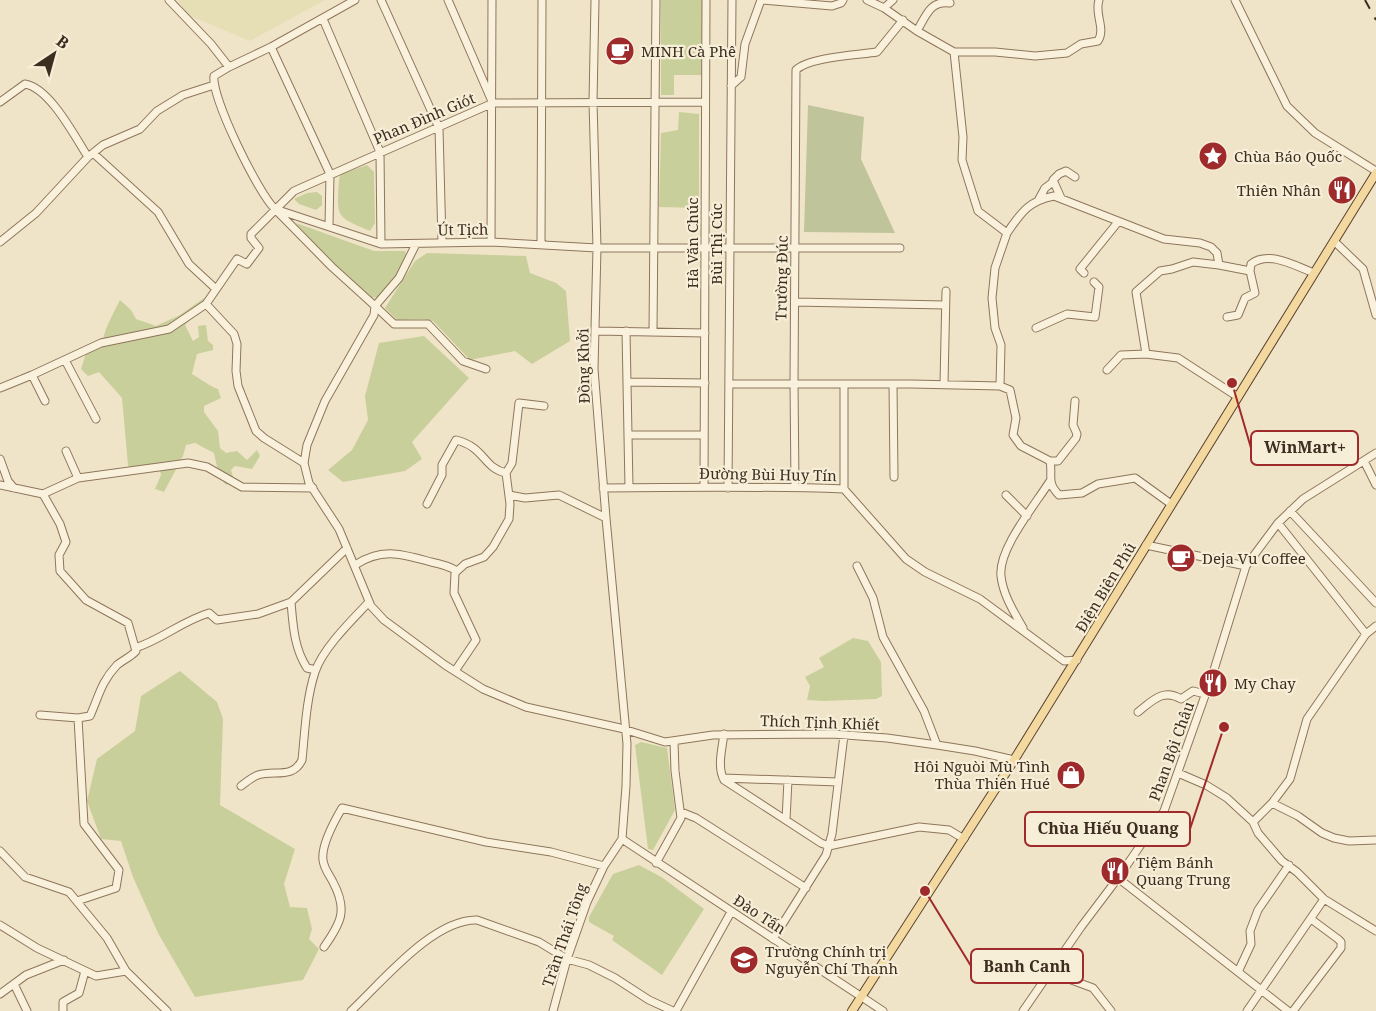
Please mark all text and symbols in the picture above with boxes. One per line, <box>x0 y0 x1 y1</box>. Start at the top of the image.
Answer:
north arrow <box>24 24 84 84</box>
text: B <box>52 30 74 54</box>
cafe icon: MINH Cà Phê <box>604 35 636 67</box>
place label: MINH Cà Phê <box>641 41 736 61</box>
street label: Phan Đình Giót <box>370 88 478 148</box>
place icon: Chùa Báo Quốc <box>1197 140 1229 172</box>
place label: Chùa Báo Quốc <box>1234 146 1342 166</box>
restaurant icon: Thiên Nhân <box>1326 174 1358 206</box>
place label: Thiên Nhân <box>1237 180 1321 200</box>
street label: Hà Văn Chúc <box>682 197 702 289</box>
street label: Bùi Thị Cúc <box>706 203 726 285</box>
street label: Út Tịch <box>437 219 489 239</box>
street label: Trường Đúc <box>770 235 792 321</box>
street label: Đồng Khởi <box>572 328 594 404</box>
callout: WinMart+ <box>1251 431 1358 465</box>
text: WinMart+ <box>1264 436 1346 458</box>
street label: Đường Bùi Huy Tín <box>699 463 837 485</box>
street label: Điện Biên Phủ <box>1070 538 1140 636</box>
cafe icon: Deja Vu Coffee <box>1165 542 1197 574</box>
place label: Deja Vu Coffee <box>1202 548 1306 568</box>
restaurant icon: My Chay <box>1197 667 1229 699</box>
place label: My Chay <box>1234 673 1296 693</box>
street label: Phan Bội Châu <box>1144 698 1198 804</box>
street label: Thích Tịnh Khiết <box>760 710 880 734</box>
place label: Hôi Nguòi Mù Tình Thùa Thiên Hué <box>914 756 1050 793</box>
shop icon: Hôi Nguòi Mù Tình Thùa Thiên Hué <box>1055 759 1087 791</box>
callout: Chùa Hiếu Quang <box>1025 812 1190 846</box>
text: Chùa Hiếu Quang <box>1037 817 1179 839</box>
place label: Tiệm Bánh Quang Trung <box>1136 852 1230 889</box>
restaurant icon: Tiệm Bánh Quang Trung <box>1099 855 1131 887</box>
street label: Trần Thái Tông <box>537 880 591 990</box>
street label: Đào Tấn <box>730 890 790 939</box>
place label: Trường Chính trị Nguyễn Chí Thanh <box>765 941 898 978</box>
school or university icon: Trường Chính trị Nguyễn Chí Thanh <box>728 944 760 976</box>
callout: Banh Canh <box>971 949 1083 983</box>
text: Banh Canh <box>983 955 1071 977</box>

